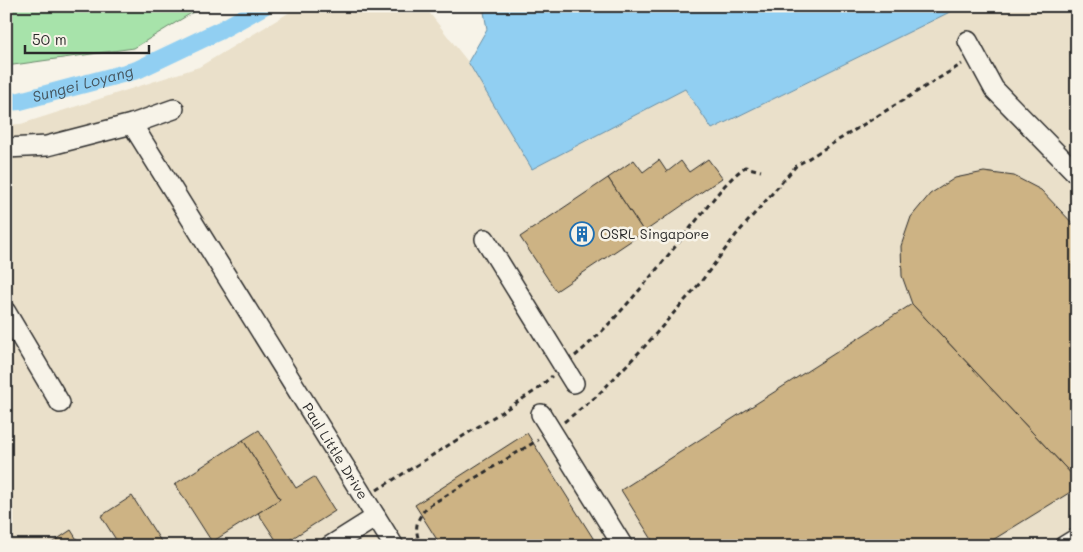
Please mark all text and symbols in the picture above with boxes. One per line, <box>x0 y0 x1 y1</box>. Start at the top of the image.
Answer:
scale bar <box>25 22 149 54</box>
text: 50 m <box>32 29 67 49</box>
water label: Sungei Loyang <box>30 60 135 106</box>
building icon: OSRL Singapore <box>569 221 595 247</box>
place label: OSRL Singapore <box>600 224 709 243</box>
street label: Paul Little Drive <box>298 399 373 503</box>

